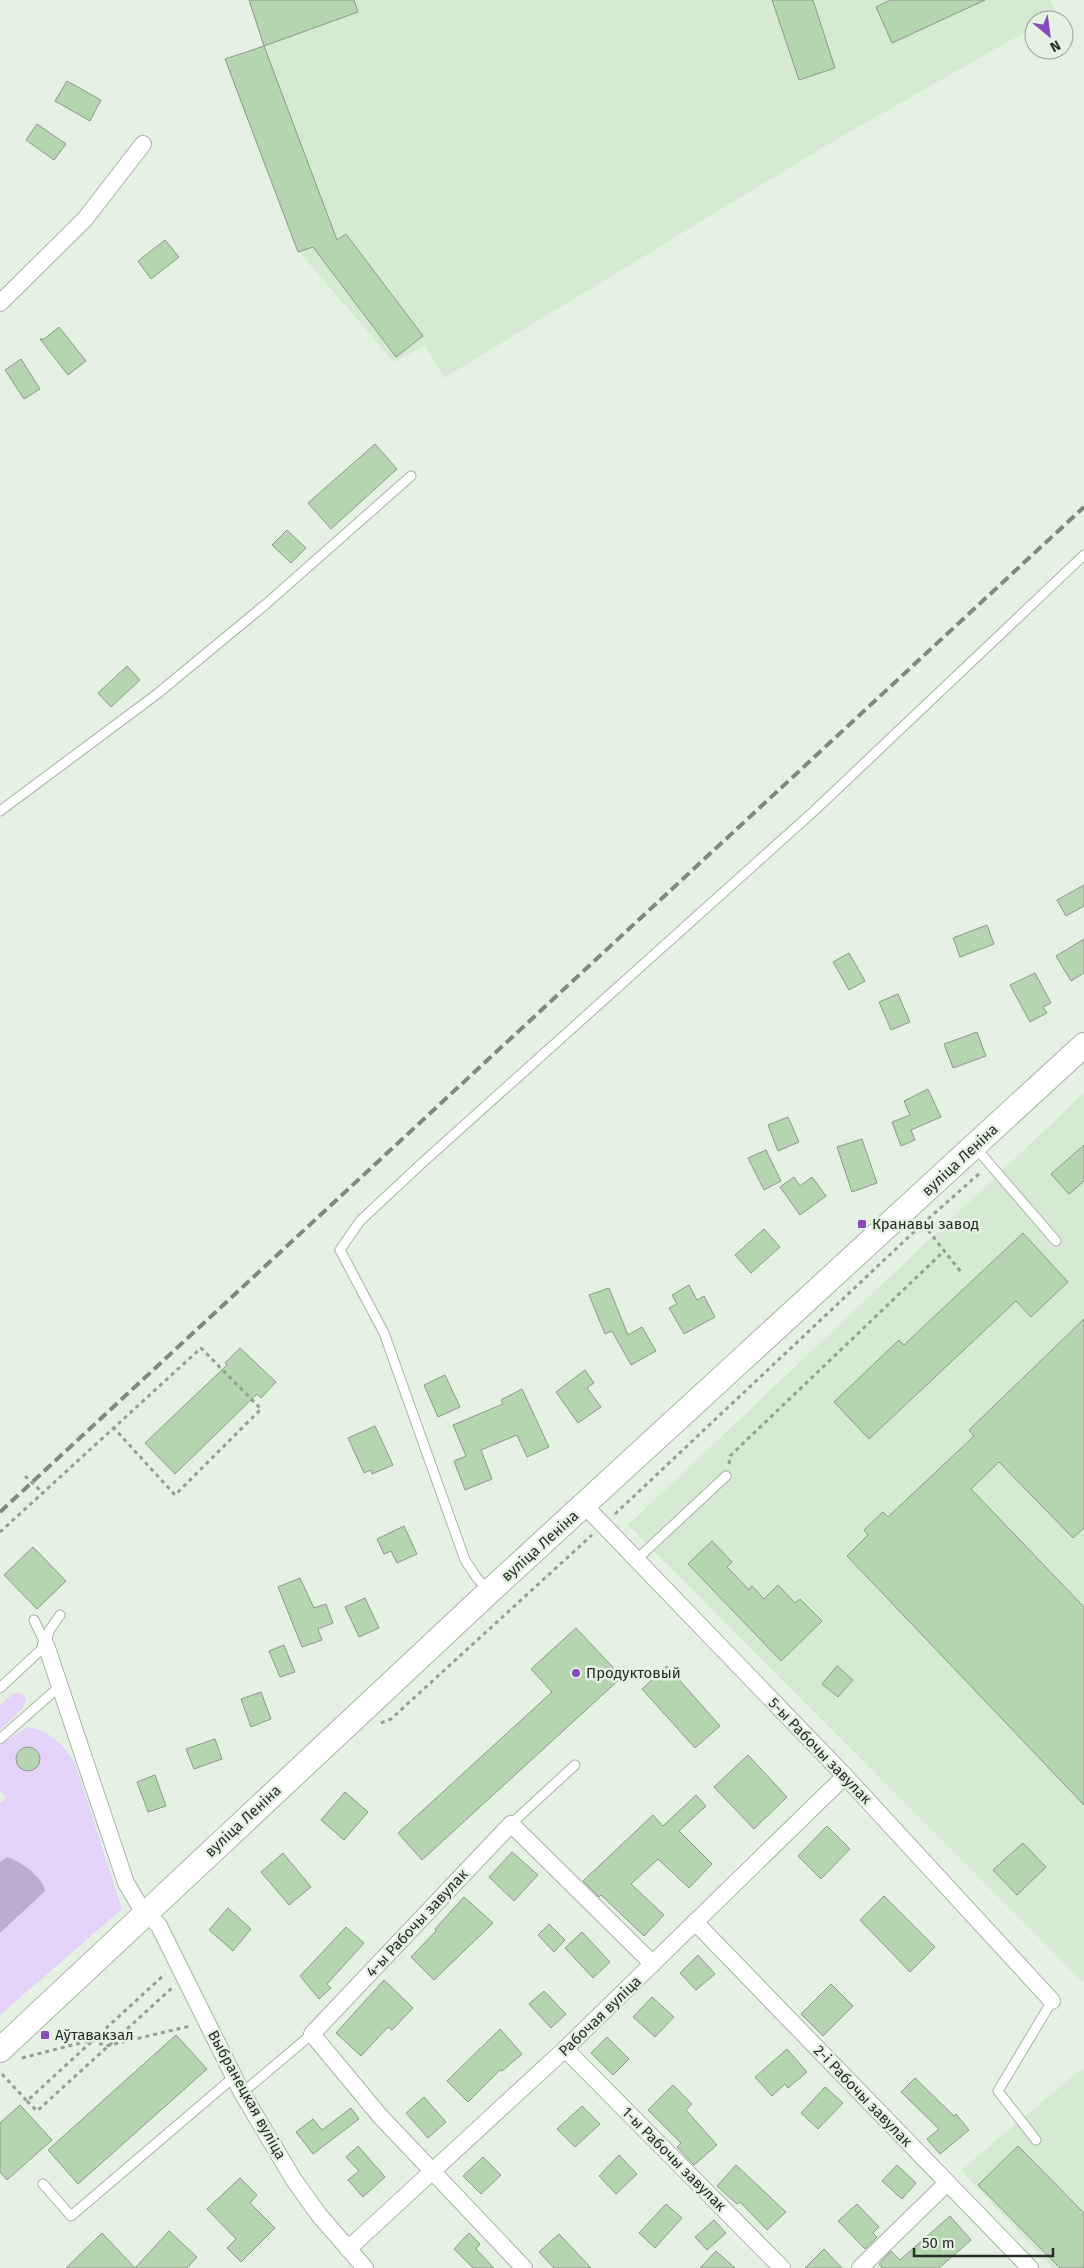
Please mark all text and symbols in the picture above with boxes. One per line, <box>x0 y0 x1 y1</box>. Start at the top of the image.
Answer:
north arrow <box>1024 10 1074 60</box>
text: N <box>1047 36 1063 56</box>
street label: вуліца Леніна <box>918 1120 1002 1200</box>
place label: Кранавы завод <box>872 1215 979 1233</box>
marker: Кранавы завод <box>856 1218 868 1230</box>
street label: вуліца Леніна <box>498 1507 582 1585</box>
place label: Продуктовый <box>586 1664 681 1682</box>
marker: Продуктовый <box>570 1667 582 1679</box>
street label: 5-ы Рабочы завулак <box>765 1694 876 1808</box>
street label: вуліца Леніна <box>201 1781 285 1861</box>
street label: 4-ы Рабочы завулак <box>362 1865 472 1981</box>
street label: Рабочая вуліца <box>555 1972 645 2060</box>
place label: Аўтавакзал <box>55 2026 134 2044</box>
street label: Выбранецкая вуліца <box>204 2027 290 2163</box>
marker: Аўтавакзал <box>39 2029 51 2041</box>
street label: 2-і Рабочы завулак <box>810 2042 916 2151</box>
street label: 1-ы Рабочы завулак <box>618 2103 730 2215</box>
scale bar <box>914 2226 1053 2258</box>
text: 50 m <box>922 2234 955 2252</box>

